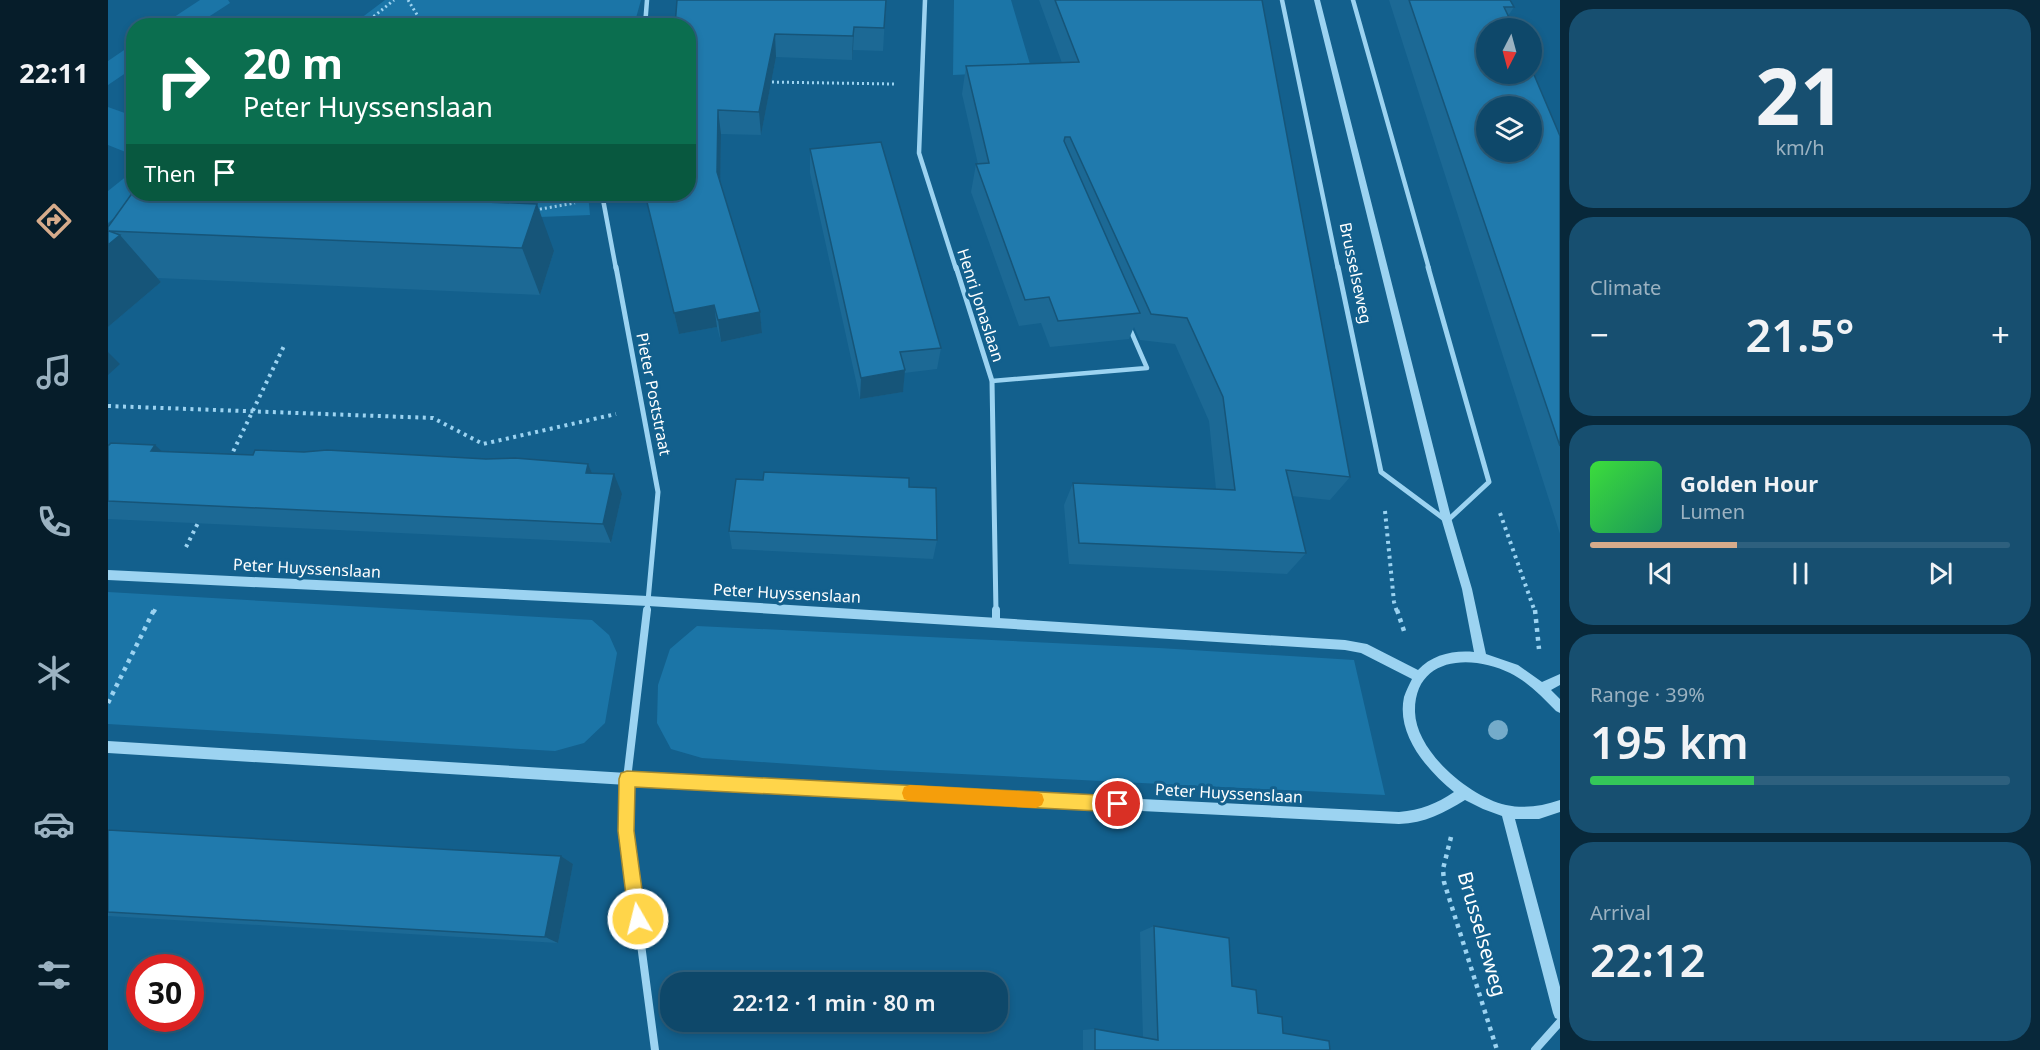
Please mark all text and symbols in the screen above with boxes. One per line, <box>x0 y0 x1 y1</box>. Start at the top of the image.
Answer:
north arrow <box>1476 18 1542 84</box>
map controls <box>1476 18 1542 162</box>
text: 20 m <box>243 34 343 91</box>
icon: right <box>144 42 222 120</box>
text: 21 <box>1755 42 1845 148</box>
text: 22:11 <box>19 54 89 91</box>
text: Peter Huyssenslaan <box>243 88 493 125</box>
button: layers <box>1476 96 1542 162</box>
text: km/h <box>1775 134 1825 161</box>
icon: arrive <box>208 156 241 189</box>
text: Then <box>144 158 196 188</box>
icon: directions <box>33 200 75 242</box>
street label: Brusselseweg <box>1335 220 1377 326</box>
street label: Henri Jonaslaan <box>952 245 1010 365</box>
text: Climate <box>1590 274 1661 301</box>
text: 21.5° <box>1746 304 1854 365</box>
text: − <box>1590 312 1609 357</box>
text: + <box>1991 312 2010 357</box>
street label: Pieter Poststraat <box>631 331 677 457</box>
icon: music <box>33 351 75 393</box>
text: Golden Hour <box>1680 468 1818 498</box>
text: Lumen <box>1680 498 1745 525</box>
icon: phone <box>33 501 75 543</box>
street label: Peter Huyssenslaan <box>232 553 382 583</box>
icon: previous <box>1644 557 1677 590</box>
icon: pause <box>1784 557 1817 590</box>
icon: next <box>1924 557 1957 590</box>
street label: Peter Huyssenslaan <box>712 578 862 608</box>
icon: climate <box>33 652 75 694</box>
text: Range · 39% <box>1590 681 1705 708</box>
text: 195 km <box>1590 711 1749 772</box>
pin <box>1092 778 1143 829</box>
street label: Peter Huyssenslaan <box>1154 778 1304 808</box>
icon: arrive <box>1101 787 1134 820</box>
icon: car <box>33 803 75 845</box>
street label: Brusselseweg <box>1452 868 1513 1000</box>
position arrow <box>606 887 670 951</box>
text: Arrival <box>1590 899 1651 926</box>
text: 22:12 <box>1590 929 1705 990</box>
icon: filters <box>33 954 75 996</box>
speed limit sign: 30 <box>126 954 204 1032</box>
text: 22:12 · 1 min · 80 m <box>732 987 936 1017</box>

